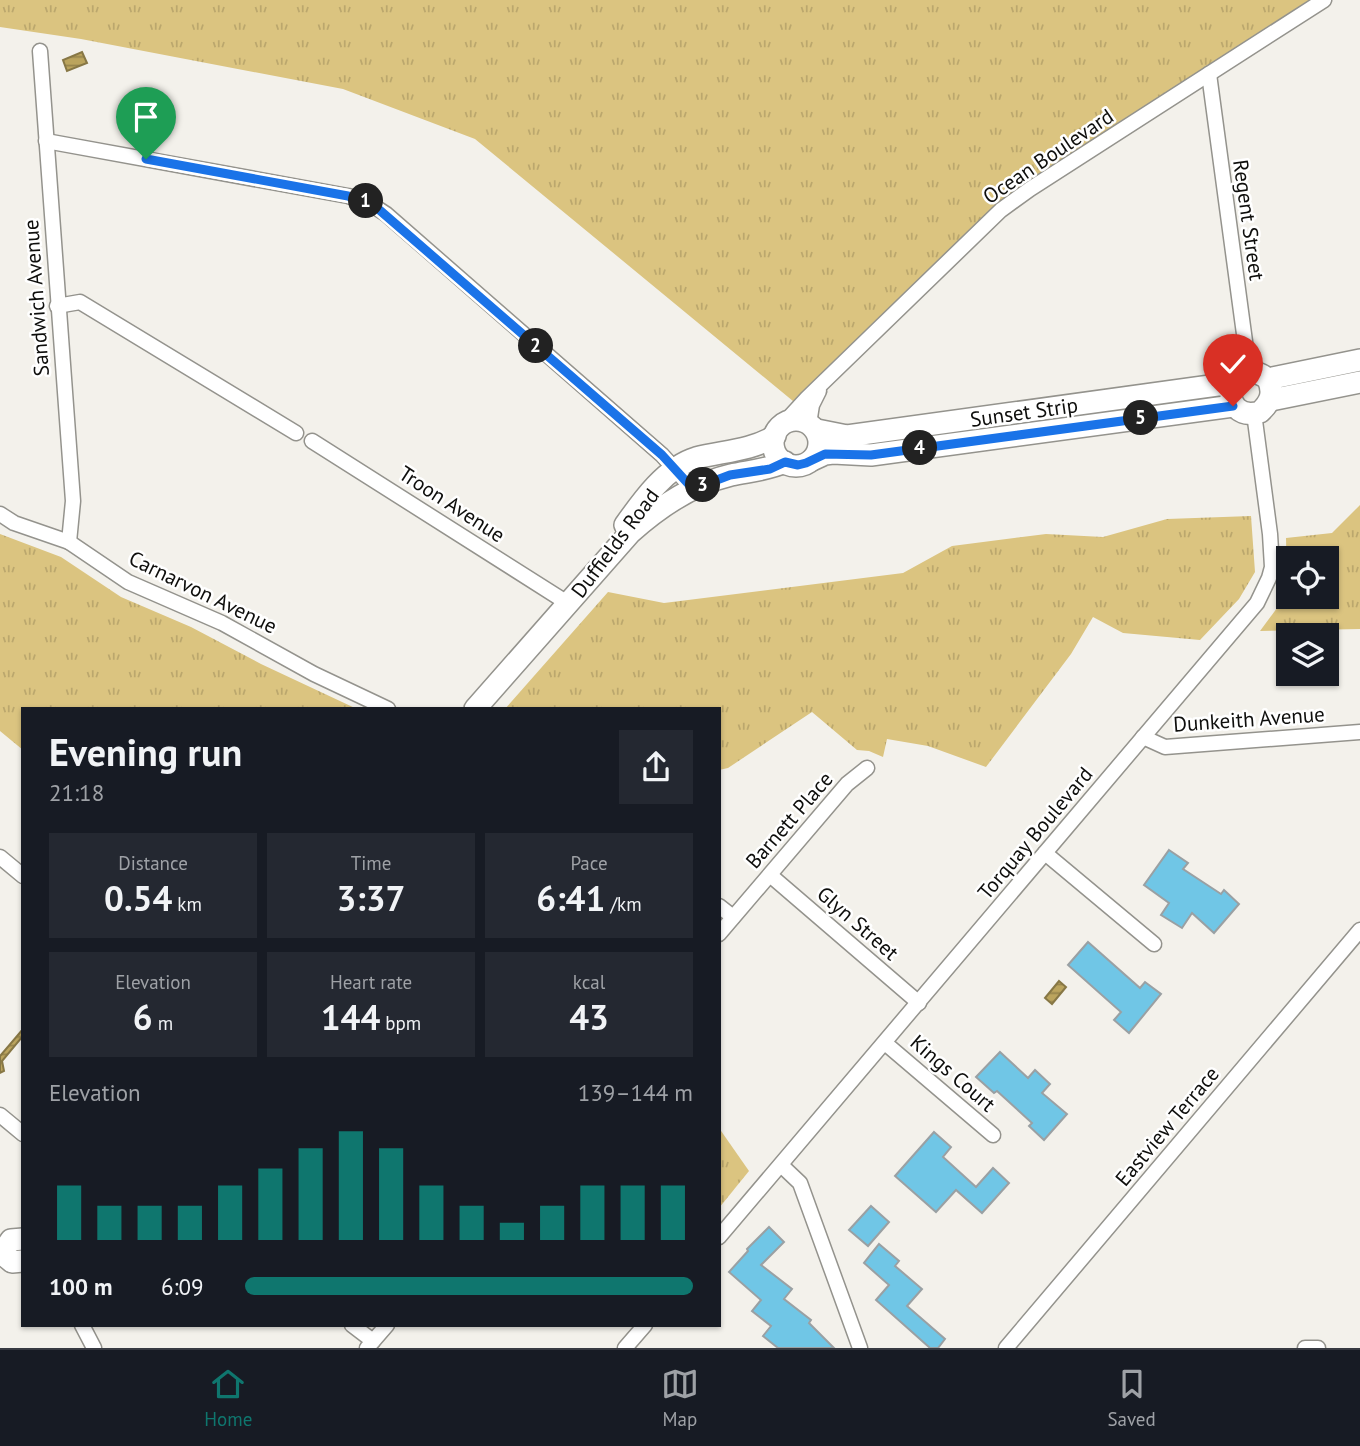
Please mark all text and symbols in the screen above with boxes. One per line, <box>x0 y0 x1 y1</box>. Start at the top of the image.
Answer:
pin <box>116 87 176 159</box>
icon: arrive <box>127 98 165 136</box>
street label: Ocean Boulevard <box>978 102 1118 210</box>
street label: Regent Street <box>1227 158 1271 282</box>
pin: 1 <box>348 184 384 218</box>
text: 1 <box>360 188 371 212</box>
street label: Sandwich Avenue <box>17 219 55 377</box>
pin: 2 <box>518 328 554 364</box>
text: 2 <box>530 333 541 357</box>
pin <box>1203 334 1263 406</box>
icon: check <box>1214 345 1252 383</box>
street label: Sunset Strip <box>968 391 1080 433</box>
pin: 5 <box>1124 400 1158 436</box>
text: 5 <box>1135 405 1146 429</box>
pin: 4 <box>902 430 937 466</box>
text: 4 <box>914 435 925 459</box>
street label: Troon Avenue <box>394 460 510 548</box>
pin: 3 <box>686 468 720 503</box>
text: 3 <box>697 472 708 496</box>
street label: Duffields Road <box>565 483 665 603</box>
street label: Carnarvon Avenue <box>125 544 281 640</box>
map controls <box>1276 546 1339 686</box>
button: locate <box>1276 546 1339 609</box>
button: layers <box>1276 623 1339 686</box>
street label: Dunkeith Avenue <box>1172 700 1326 738</box>
text: Evening run <box>49 727 242 776</box>
button: share <box>619 730 693 804</box>
street label: Torquay Boulevard <box>972 761 1098 905</box>
street label: Barnett Place <box>740 766 838 874</box>
text: 21:18 <box>49 778 104 807</box>
text: Distance <box>118 851 188 875</box>
text: Time <box>351 851 391 875</box>
text: Pace <box>570 851 608 875</box>
text: 0.54 <box>104 875 172 921</box>
text: 3:37 <box>337 875 405 921</box>
text: 6:41 <box>536 875 605 921</box>
street label: Glyn Street <box>812 880 904 966</box>
text: km <box>172 892 202 916</box>
text: /km <box>605 892 642 916</box>
text: Elevation <box>115 970 191 994</box>
text: Heart rate <box>330 970 412 994</box>
text: kcal <box>573 970 605 994</box>
text: 6 <box>133 994 153 1040</box>
text: 144 <box>321 994 380 1040</box>
text: 43 <box>569 994 609 1040</box>
text: m <box>153 1011 173 1035</box>
text: bpm <box>380 1011 421 1035</box>
street label: Kings Court <box>905 1029 1001 1117</box>
street label: Eastview Terrace <box>1109 1061 1225 1191</box>
text: Elevation <box>49 1078 141 1107</box>
text: 139–144 m <box>578 1078 693 1107</box>
text: 100 m <box>49 1272 112 1301</box>
text: 6:09 <box>161 1272 204 1301</box>
tab: Home <box>204 1365 252 1431</box>
tab: Map <box>661 1365 699 1431</box>
tab: Saved <box>1107 1365 1156 1431</box>

